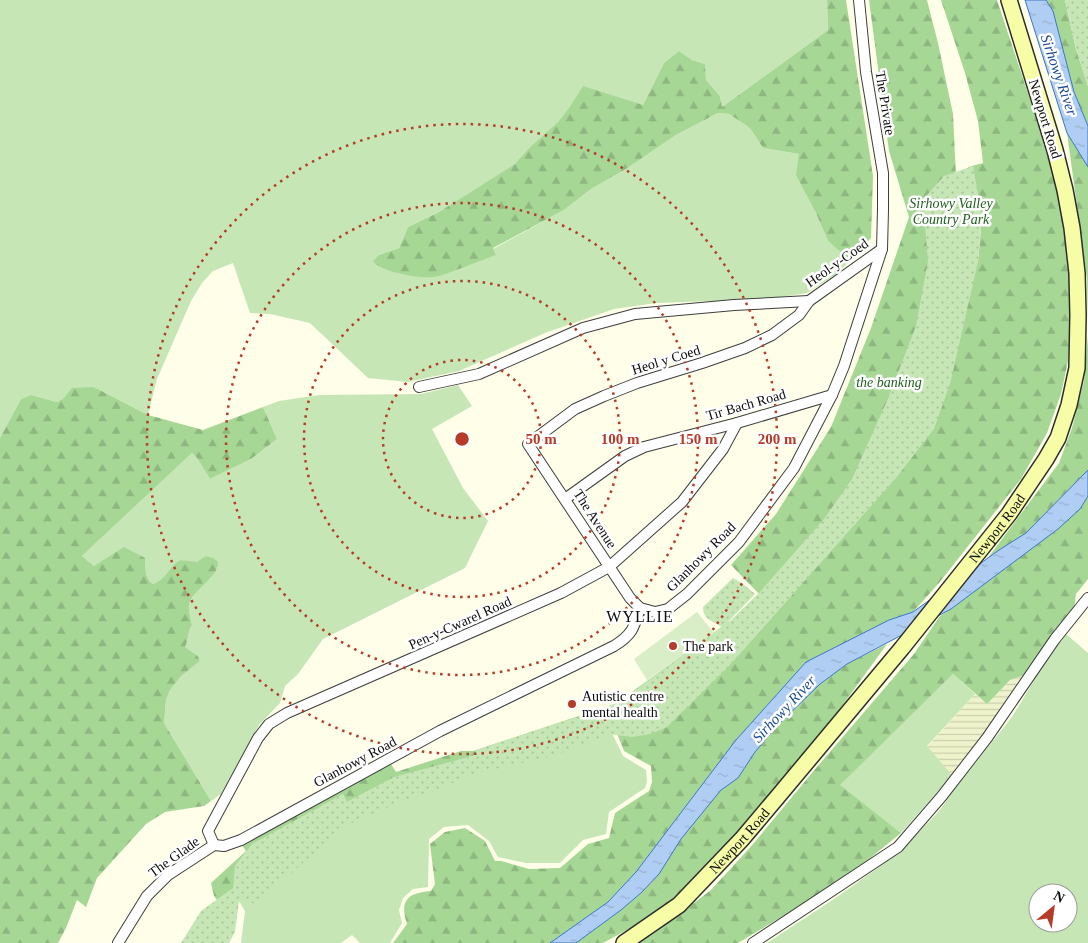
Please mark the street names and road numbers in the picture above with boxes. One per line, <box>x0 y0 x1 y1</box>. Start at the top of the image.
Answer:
street label: The Private <box>873 70 897 136</box>
street label: Newport Road <box>1026 78 1064 160</box>
street label: Heol-y-Coed <box>803 236 871 290</box>
street label: Heol y Coed <box>630 342 702 378</box>
street label: Tir Bach Road <box>705 386 787 424</box>
street label: The Avenue <box>570 487 620 551</box>
street label: Newport Road <box>966 491 1028 565</box>
street label: Glanhowy Road <box>663 519 739 595</box>
street label: Pen-y-Cwarel Road <box>406 594 514 652</box>
street label: Glanhowy Road <box>311 734 399 790</box>
street label: Newport Road <box>706 805 772 876</box>
street label: The Glade <box>146 834 202 880</box>

